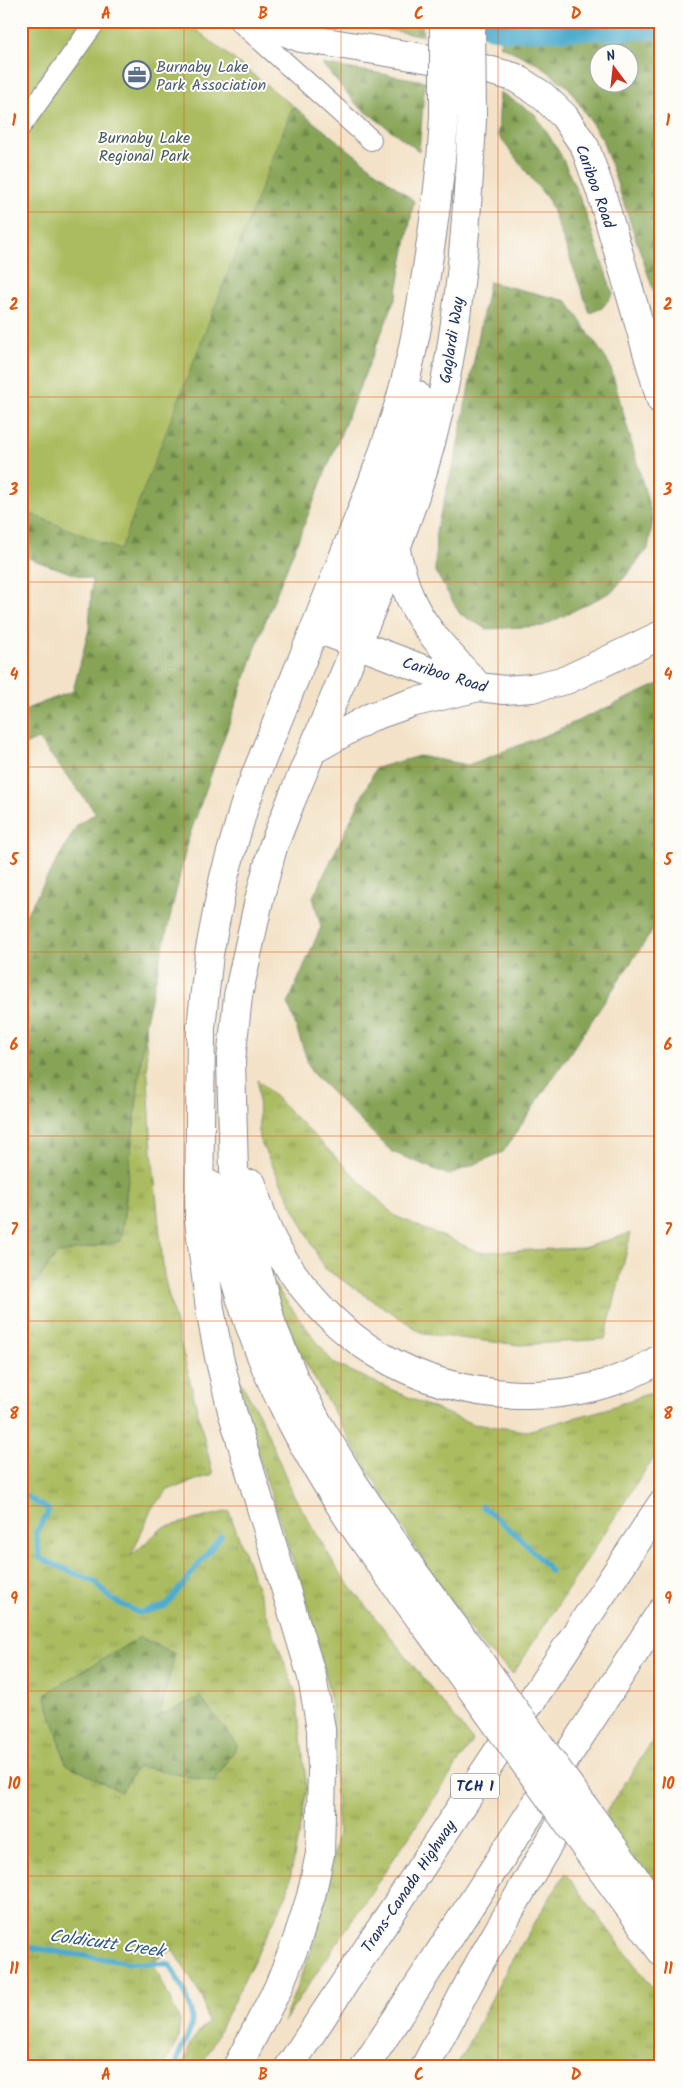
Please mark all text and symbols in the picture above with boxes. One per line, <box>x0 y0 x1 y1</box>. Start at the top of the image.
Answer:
text: A <box>101 2 111 27</box>
text: B <box>258 2 268 27</box>
text: C <box>414 2 424 27</box>
text: D <box>571 2 582 27</box>
north arrow <box>590 42 640 92</box>
text: N <box>604 45 618 68</box>
place label: Burnaby Lake Park Association <box>156 55 266 98</box>
office icon: Burnaby Lake Park Association <box>122 60 152 90</box>
text: 1 <box>12 109 17 134</box>
text: 1 <box>666 109 671 134</box>
park label: Burnaby Lake Regional Park <box>98 126 190 169</box>
street label: Cariboo Road <box>568 141 622 233</box>
text: 2 <box>9 293 19 318</box>
text: 2 <box>663 293 673 318</box>
street label: Gaglardi Way <box>433 295 472 385</box>
text: 3 <box>9 478 19 503</box>
text: 3 <box>663 478 673 503</box>
street label: Cariboo Road <box>399 651 491 700</box>
text: 4 <box>10 663 19 688</box>
text: 4 <box>664 663 673 688</box>
text: 5 <box>9 848 20 873</box>
text: 5 <box>663 848 674 873</box>
text: 6 <box>10 1033 19 1058</box>
text: 6 <box>664 1033 673 1058</box>
text: 7 <box>10 1218 18 1243</box>
text: 7 <box>664 1218 672 1243</box>
text: 8 <box>9 1402 19 1427</box>
text: 8 <box>663 1402 673 1427</box>
text: 9 <box>10 1587 18 1612</box>
text: 9 <box>664 1587 672 1612</box>
text: 10 <box>7 1772 21 1797</box>
text: 10 <box>661 1772 675 1797</box>
road number: TCH 1 <box>451 1774 499 1798</box>
street label: Trans-Canada Highway <box>355 1815 463 1958</box>
water label: Coldicutt Creek <box>47 1922 169 1967</box>
text: 11 <box>9 1957 19 1982</box>
text: 11 <box>663 1957 673 1982</box>
text: A <box>101 2063 111 2088</box>
text: B <box>258 2063 268 2088</box>
text: C <box>414 2063 424 2088</box>
text: D <box>571 2063 582 2088</box>

